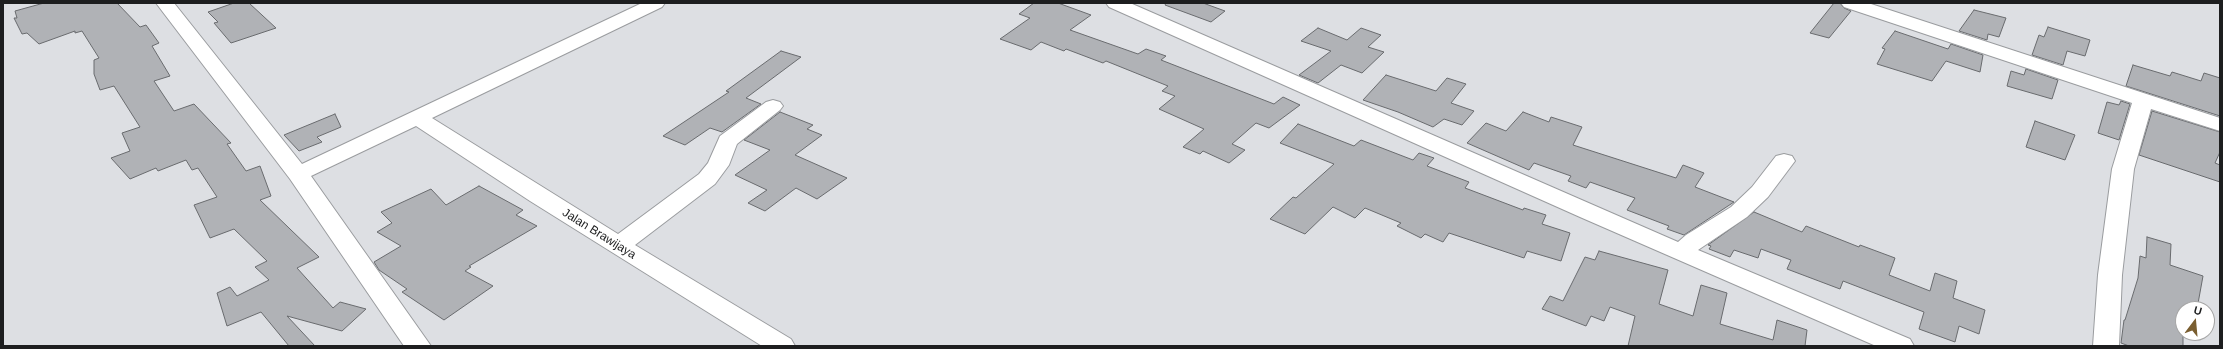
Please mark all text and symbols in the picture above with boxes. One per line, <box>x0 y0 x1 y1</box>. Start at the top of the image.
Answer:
street label: Jalan Brawijaya <box>560 206 638 262</box>
north arrow <box>2175 301 2215 341</box>
text: U <box>2193 304 2204 317</box>

